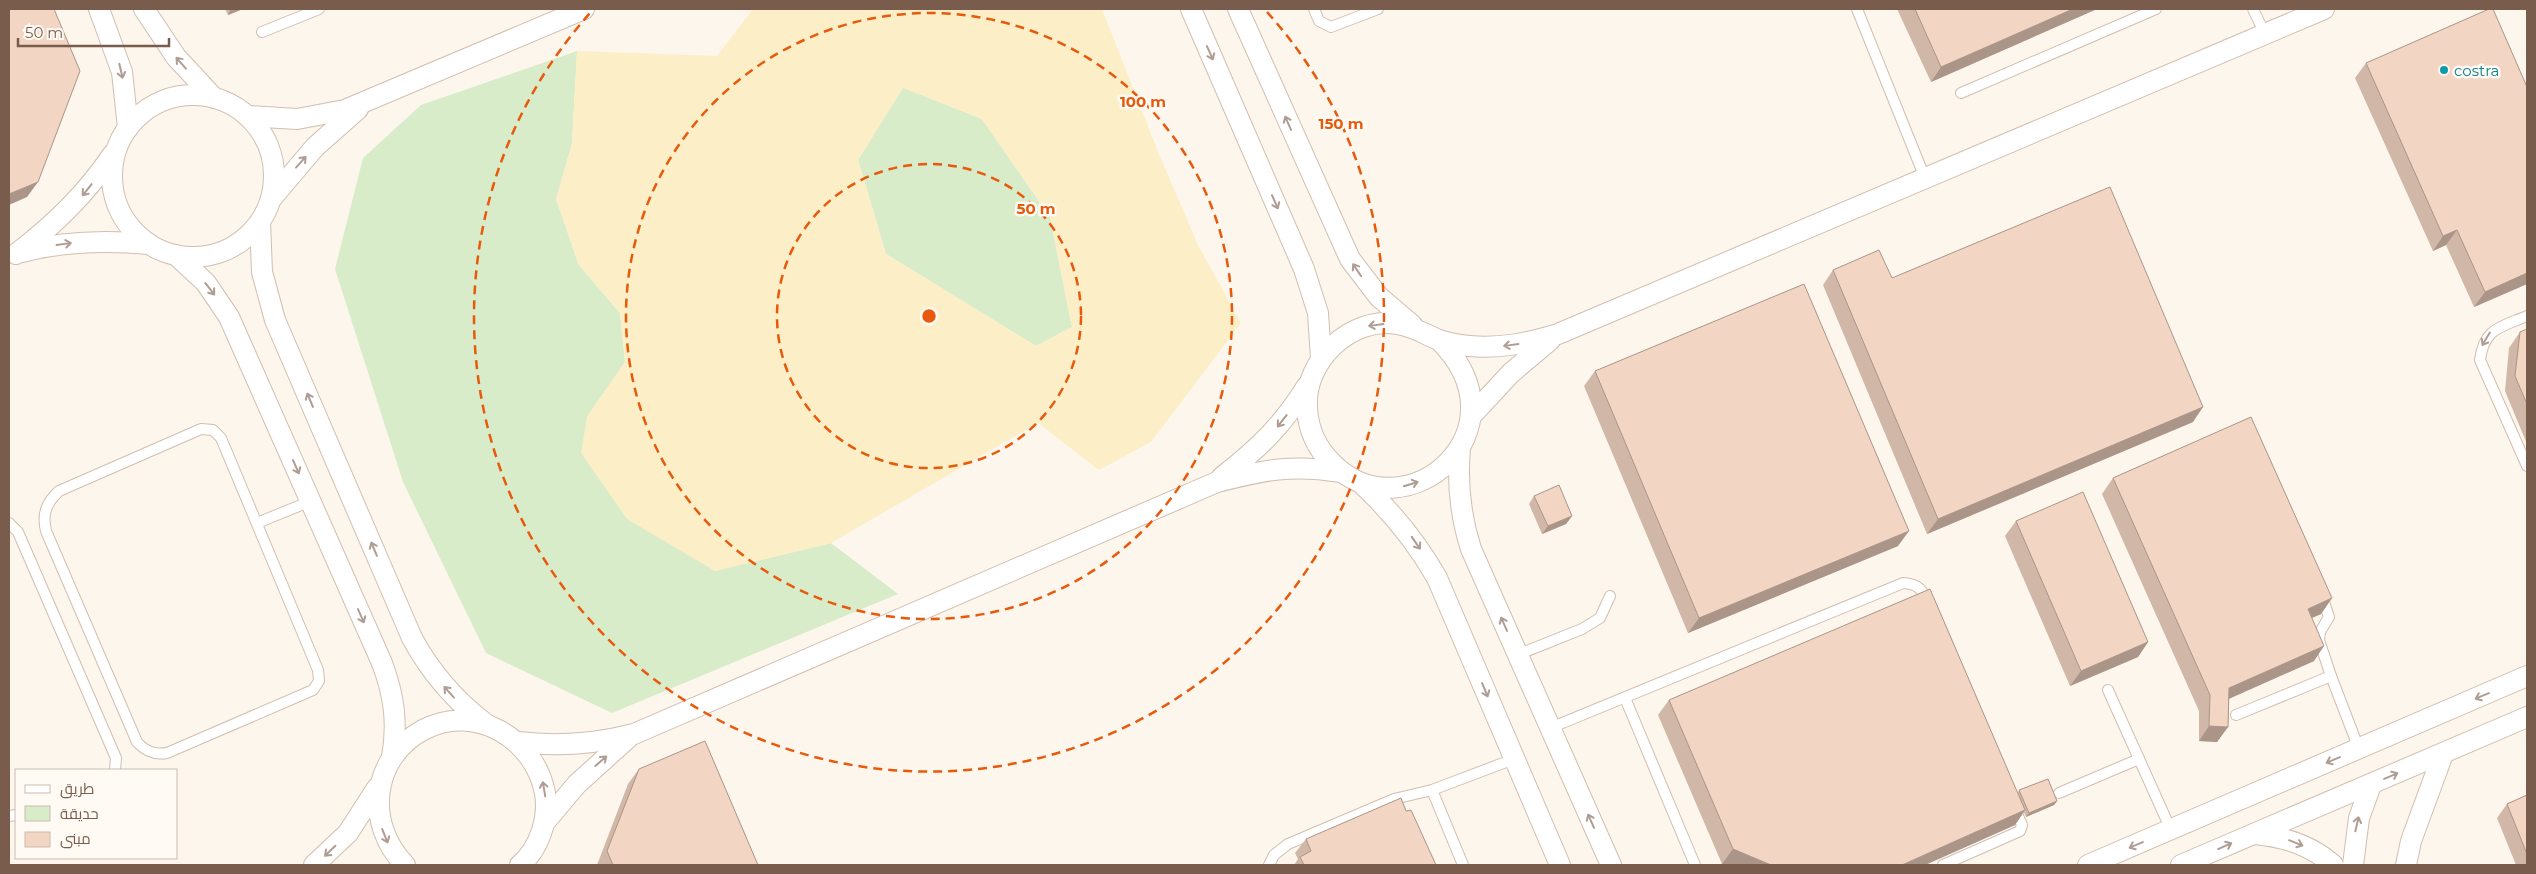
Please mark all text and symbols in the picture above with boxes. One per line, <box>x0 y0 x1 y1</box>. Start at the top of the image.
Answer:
scale bar <box>18 15 169 47</box>
text: 50 m <box>25 23 63 42</box>
one-way arrow <box>1206 45 1216 60</box>
one-way arrow <box>175 57 186 70</box>
place label: costra <box>2454 61 2499 80</box>
one-way arrow <box>117 63 126 79</box>
marker: costra <box>2438 64 2450 76</box>
text: 100 m <box>1120 92 1166 111</box>
text: 150 m <box>1319 114 1363 133</box>
one-way arrow <box>1282 116 1292 131</box>
one-way arrow <box>295 156 307 169</box>
one-way arrow <box>81 183 92 196</box>
one-way arrow <box>1271 194 1281 209</box>
text: 50 m <box>1016 199 1056 218</box>
one-way arrow <box>56 239 72 249</box>
one-way arrow <box>1352 263 1362 277</box>
one-way arrow <box>205 282 216 295</box>
centre of rings <box>920 307 938 325</box>
one-way arrow <box>1369 321 1385 331</box>
one-way arrow <box>2481 332 2491 346</box>
one-way arrow <box>1503 341 1519 351</box>
one-way arrow <box>304 393 314 408</box>
one-way arrow <box>1277 414 1288 427</box>
one-way arrow <box>291 459 301 474</box>
one-way arrow <box>1403 478 1419 488</box>
one-way arrow <box>1411 536 1421 550</box>
one-way arrow <box>368 542 378 557</box>
one-way arrow <box>357 608 366 623</box>
one-way arrow <box>1498 617 1508 632</box>
one-way arrow <box>1480 682 1490 697</box>
one-way arrow <box>443 686 455 698</box>
one-way arrow <box>2475 691 2490 701</box>
one-way arrow <box>595 755 608 766</box>
one-way arrow <box>2326 755 2341 765</box>
legend <box>15 769 178 859</box>
one-way arrow <box>2383 770 2398 780</box>
text: طريق <box>60 779 94 799</box>
one-way arrow <box>538 782 548 798</box>
text: حديقة <box>60 804 99 823</box>
one-way arrow <box>1585 814 1595 829</box>
one-way arrow <box>2353 817 2362 833</box>
one-way arrow <box>380 828 390 843</box>
text: مبنى <box>60 829 91 849</box>
one-way arrow <box>2288 838 2303 848</box>
one-way arrow <box>2129 840 2144 850</box>
one-way arrow <box>2217 840 2232 850</box>
one-way arrow <box>323 845 336 857</box>

